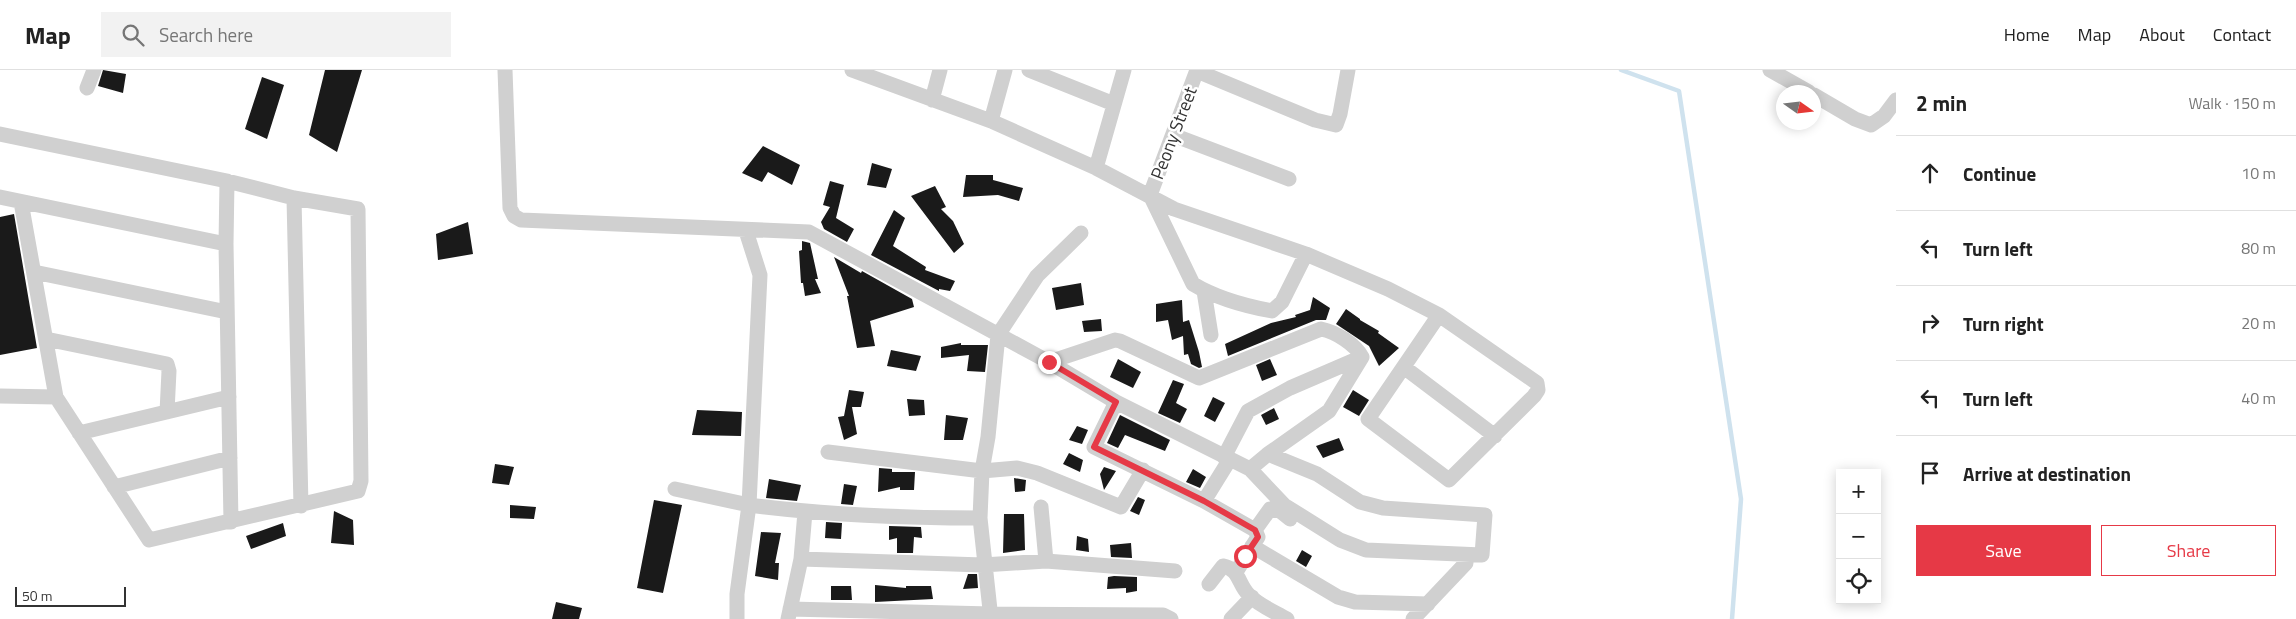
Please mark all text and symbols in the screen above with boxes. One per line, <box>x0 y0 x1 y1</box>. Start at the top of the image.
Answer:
search box <box>101 12 451 57</box>
text: Map <box>25 17 71 53</box>
text: Search here <box>159 20 253 49</box>
icon: search <box>119 21 147 49</box>
text: Home <box>2004 21 2050 48</box>
text: Map <box>2078 21 2111 48</box>
text: About <box>2139 21 2185 48</box>
text: Contact <box>2213 21 2271 48</box>
street label: Peony Street <box>1143 82 1204 183</box>
north arrow <box>1776 85 1821 130</box>
text: 2 min <box>1916 87 1967 119</box>
text: Walk · 150 m <box>2188 91 2276 115</box>
icon: ahead <box>1916 159 1944 187</box>
text: Continue <box>1963 159 2036 188</box>
text: 10 m <box>2241 161 2276 185</box>
icon: left <box>1916 234 1944 262</box>
text: Turn left <box>1963 234 2033 263</box>
text: 80 m <box>2241 236 2276 260</box>
icon: right <box>1916 309 1944 337</box>
text: Turn right <box>1963 309 2044 338</box>
text: 20 m <box>2241 311 2276 335</box>
route end <box>1038 351 1061 374</box>
icon: left <box>1916 384 1944 412</box>
text: Turn left <box>1963 384 2033 413</box>
text: 40 m <box>2241 386 2276 410</box>
icon: arrive <box>1916 459 1944 487</box>
text: Arrive at destination <box>1963 459 2131 488</box>
map controls <box>1836 469 1881 604</box>
button: + <box>1836 469 1881 514</box>
button: − <box>1836 514 1881 559</box>
button: Save <box>1916 525 2091 576</box>
button: Share <box>2101 525 2276 576</box>
route start <box>1234 545 1257 568</box>
button: locate <box>1836 559 1881 604</box>
scale bar <box>15 584 126 607</box>
text: 50 m <box>22 585 52 606</box>

